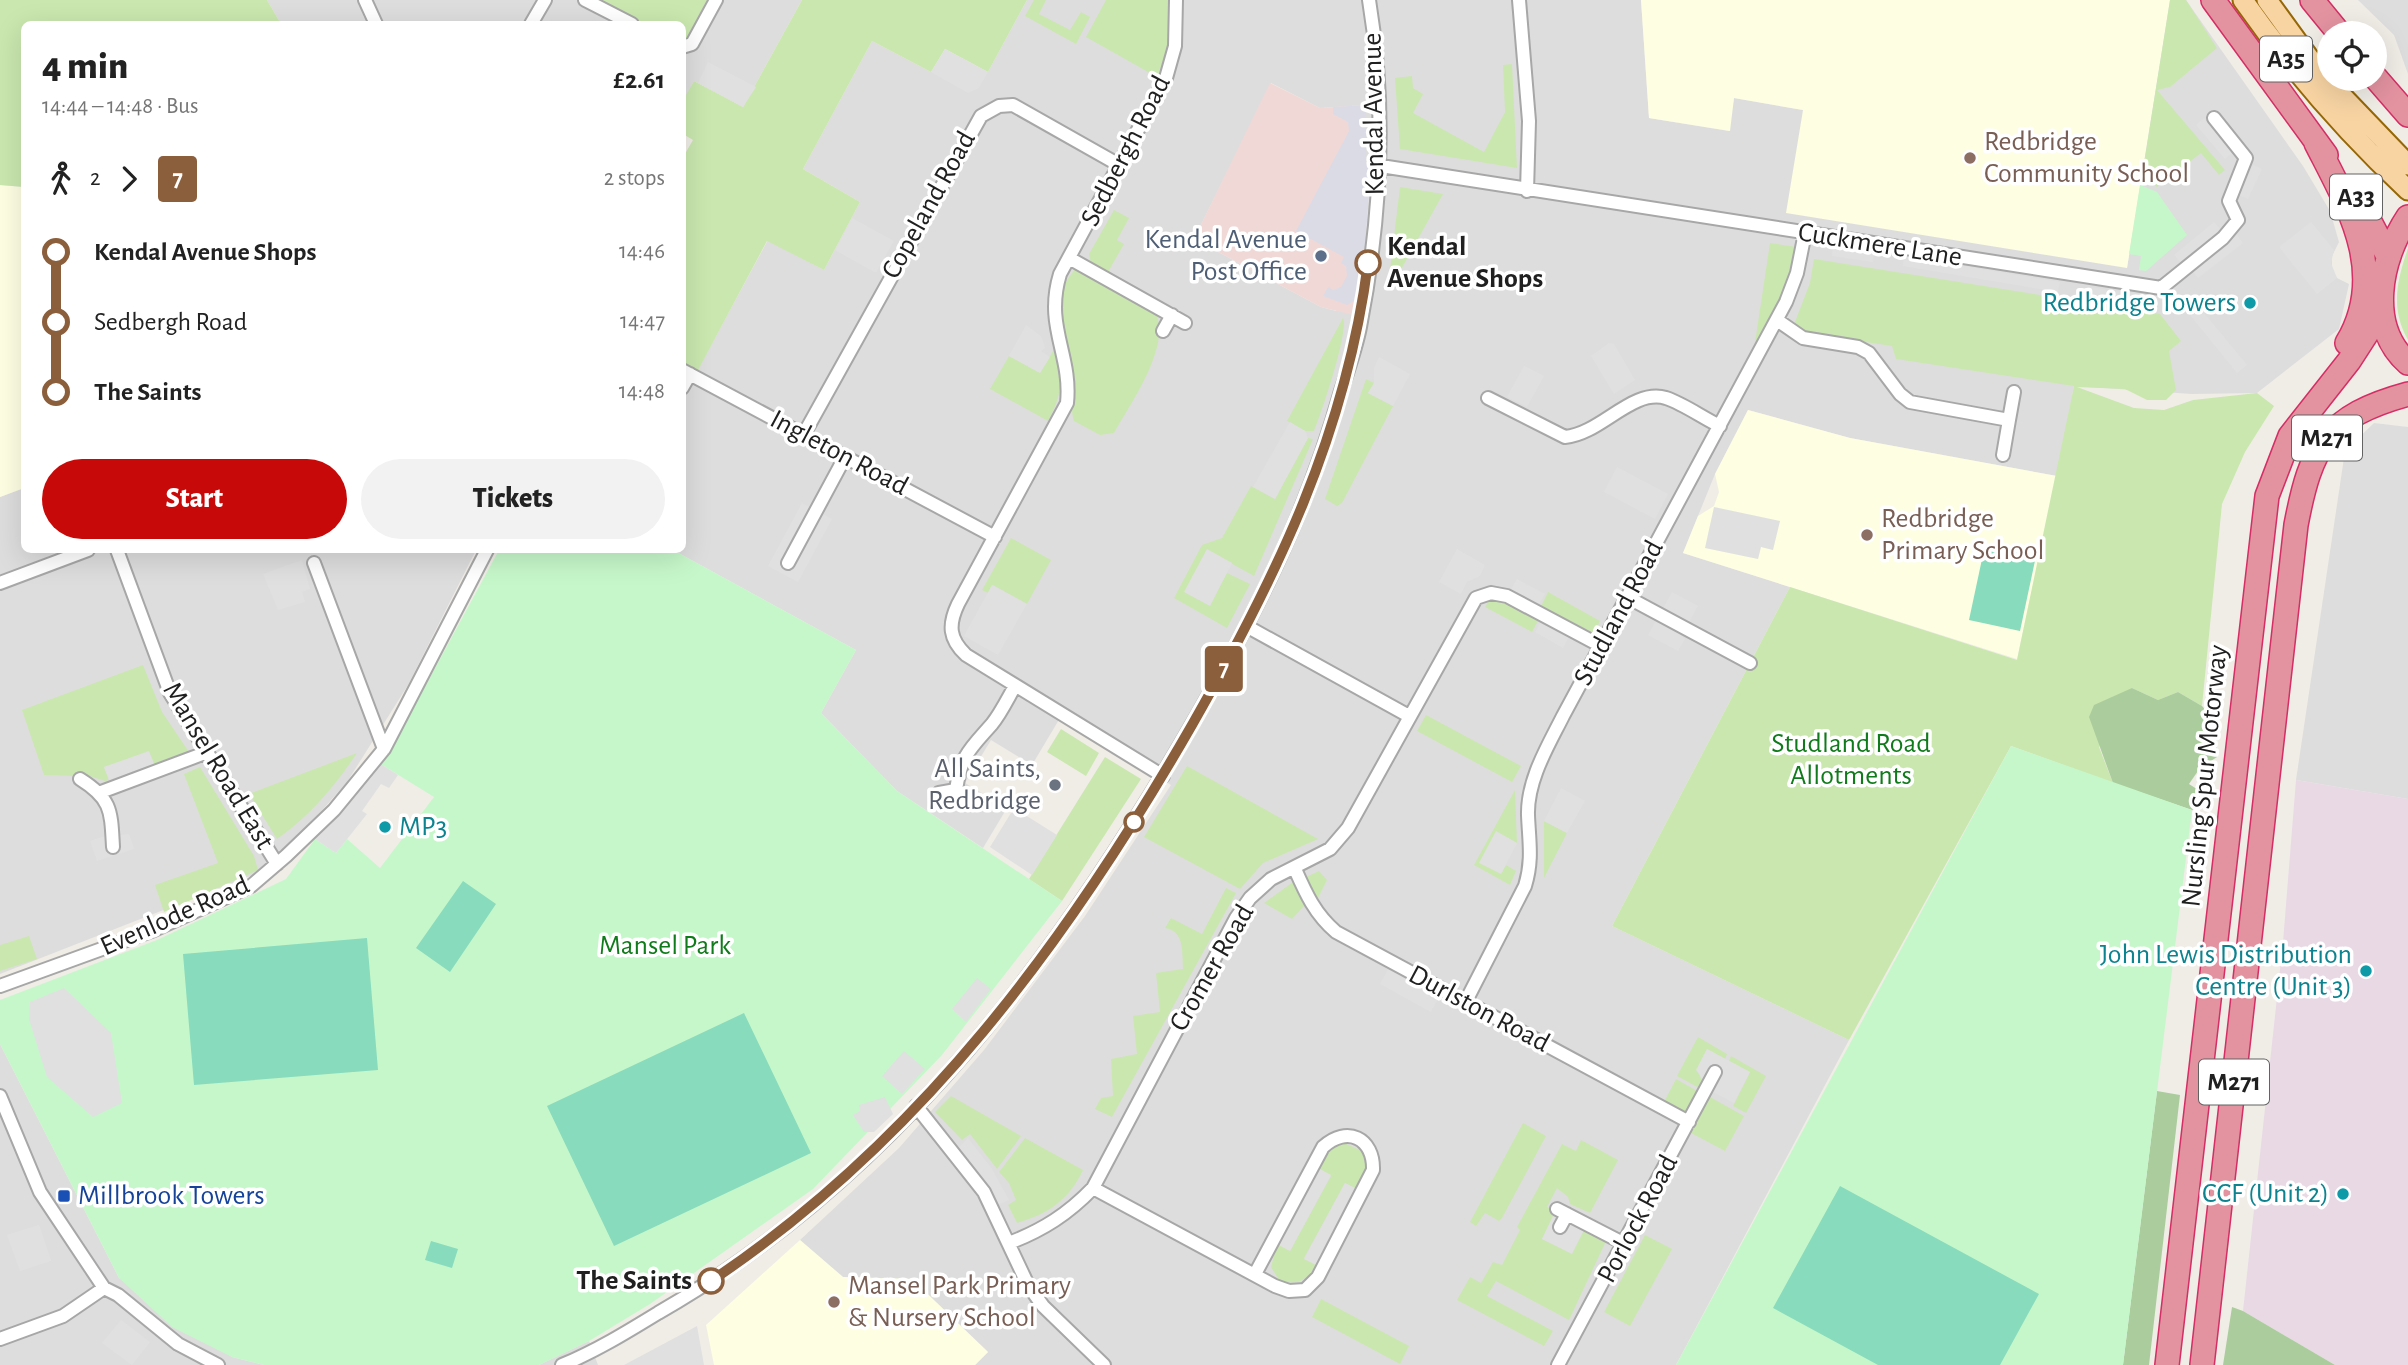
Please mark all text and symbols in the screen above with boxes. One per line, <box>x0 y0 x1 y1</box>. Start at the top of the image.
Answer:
map controls <box>2317 21 2387 91</box>
button: locate <box>2317 21 2387 91</box>
street label: Kendal Avenue <box>1359 32 1389 196</box>
road number: A35 <box>2260 36 2312 82</box>
text: 4 min <box>42 48 128 86</box>
text: £2.61 <box>613 67 665 93</box>
street label: Sedbergh Road <box>1076 71 1176 231</box>
text: 14:44 – 14:48 · Bus <box>42 95 199 118</box>
street label: Copeland Road <box>877 127 981 283</box>
place label: Redbridge Community School <box>1984 128 2189 188</box>
marker: Redbridge Community School <box>1962 150 1978 166</box>
icon: walk <box>42 160 80 198</box>
icon: forward <box>110 160 148 198</box>
text: 2 <box>90 167 100 190</box>
text: 7 <box>172 167 183 191</box>
text: 2 stops <box>604 167 665 190</box>
road number: A33 <box>2330 174 2382 220</box>
street label: Cuckmere Lane <box>1796 218 1964 272</box>
place label: Kendal Avenue Post Office <box>1144 226 1307 286</box>
place label: Kendal Avenue Shops <box>1387 233 1543 293</box>
text: Kendal Avenue Shops <box>94 239 317 265</box>
text: 14:46 <box>619 240 665 263</box>
marker: Kendal Avenue Post Office <box>1313 248 1329 264</box>
marker: Kendal Avenue Shops <box>1355 250 1381 276</box>
place label: Redbridge Towers <box>2042 289 2236 317</box>
marker: Redbridge Towers <box>2242 295 2258 311</box>
text: Sedbergh Road <box>94 309 247 335</box>
text: 14:47 <box>620 310 665 333</box>
text: The Saints <box>94 379 202 405</box>
text: 14:48 <box>619 380 665 403</box>
street label: Ingleton Road <box>765 405 913 501</box>
road number: M271 <box>2292 416 2362 460</box>
button: Start <box>42 459 347 539</box>
button: Tickets <box>361 459 665 539</box>
place label: Redbridge Primary School <box>1881 505 2044 565</box>
marker: Redbridge Primary School <box>1859 527 1875 543</box>
street label: Studland Road <box>1569 536 1669 690</box>
street label: Nursling Spur Motorway <box>2177 644 2233 908</box>
line badge: 7 <box>1201 646 1247 692</box>
text: 7 <box>1219 657 1229 681</box>
street label: Mansel Road East <box>157 678 279 854</box>
park label: Studland Road Allotments <box>1771 730 1931 790</box>
place label: All Saints, Redbridge <box>928 755 1041 815</box>
marker: All Saints, Redbridge <box>1047 777 1063 793</box>
unlabelled marker <box>1124 812 1144 832</box>
place label: MP3 <box>399 813 447 841</box>
marker: MP3 <box>377 819 393 835</box>
street label: Evenlode Road <box>96 871 254 961</box>
street label: Cromer Road <box>1165 900 1259 1036</box>
park label: Mansel Park <box>599 932 731 960</box>
place label: John Lewis Distribution Centre (Unit 3) <box>2100 941 2352 1001</box>
street label: Durlston Road <box>1404 960 1554 1058</box>
marker: John Lewis Distribution Centre (Unit 3) <box>2358 963 2374 979</box>
road number: M271 <box>2199 1060 2269 1105</box>
street label: Porlock Road <box>1593 1150 1683 1288</box>
place label: CCF (Unit 2) <box>2202 1180 2329 1208</box>
place label: Millbrook Towers <box>78 1182 265 1210</box>
marker: CCF (Unit 2) <box>2335 1186 2351 1202</box>
marker: Millbrook Towers <box>56 1188 72 1204</box>
place label: The Saints <box>576 1267 692 1295</box>
marker: The Saints <box>698 1268 724 1294</box>
place label: Mansel Park Primary & Nursery School <box>848 1272 1071 1332</box>
marker: Mansel Park Primary & Nursery School <box>826 1294 842 1310</box>

